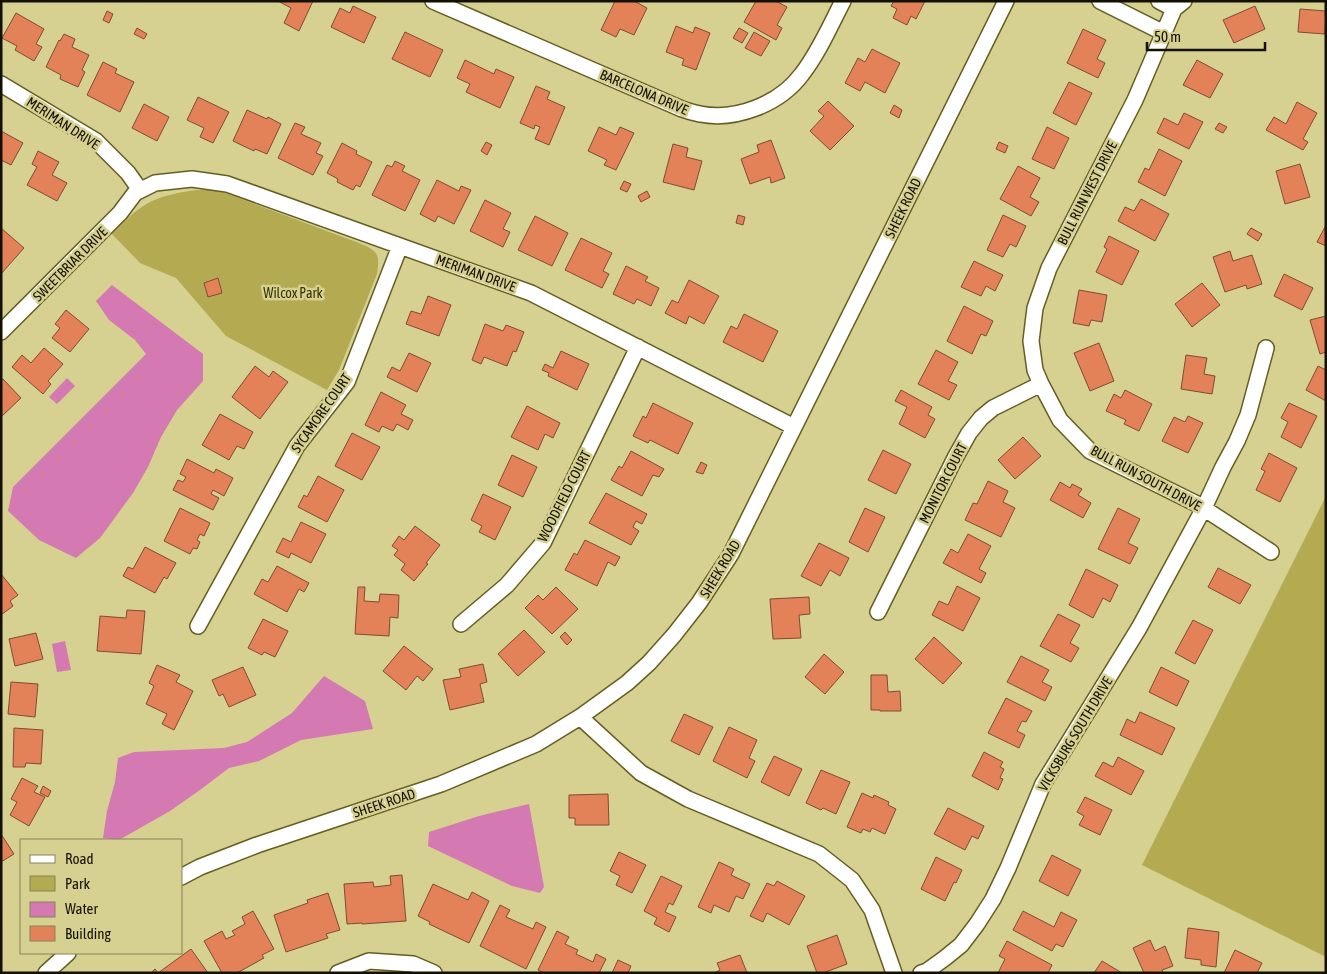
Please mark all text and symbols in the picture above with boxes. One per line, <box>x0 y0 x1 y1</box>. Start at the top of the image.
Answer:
scale bar <box>1147 20 1264 52</box>
text: 50 m <box>1154 28 1181 45</box>
street label: BARCELONA DRIVE <box>598 66 691 118</box>
street label: MERIMAN DRIVE <box>24 94 102 152</box>
street label: BULL RUN WEST DRIVE <box>1054 138 1120 248</box>
street label: SHEEK ROAD <box>882 175 924 240</box>
street label: SWEETBRIAR DRIVE <box>30 224 110 304</box>
street label: MERIMAN DRIVE <box>434 251 518 295</box>
park label: Wilcox Park <box>263 285 323 301</box>
street label: SYCAMORE COURT <box>288 370 354 456</box>
street label: MONITOR COURT <box>916 440 970 526</box>
street label: BULL RUN SOUTH DRIVE <box>1088 442 1204 514</box>
street label: WOODFIELD COURT <box>534 448 594 544</box>
street label: SHEEK ROAD <box>697 537 744 601</box>
street label: VICKSBURG SOUTH DRIVE <box>1035 674 1115 794</box>
street label: SHEEK ROAD <box>351 785 417 821</box>
legend <box>20 839 182 954</box>
text: Road <box>65 850 94 867</box>
text: Park <box>65 875 90 892</box>
text: Water <box>65 900 98 917</box>
text: Building <box>65 925 111 942</box>

